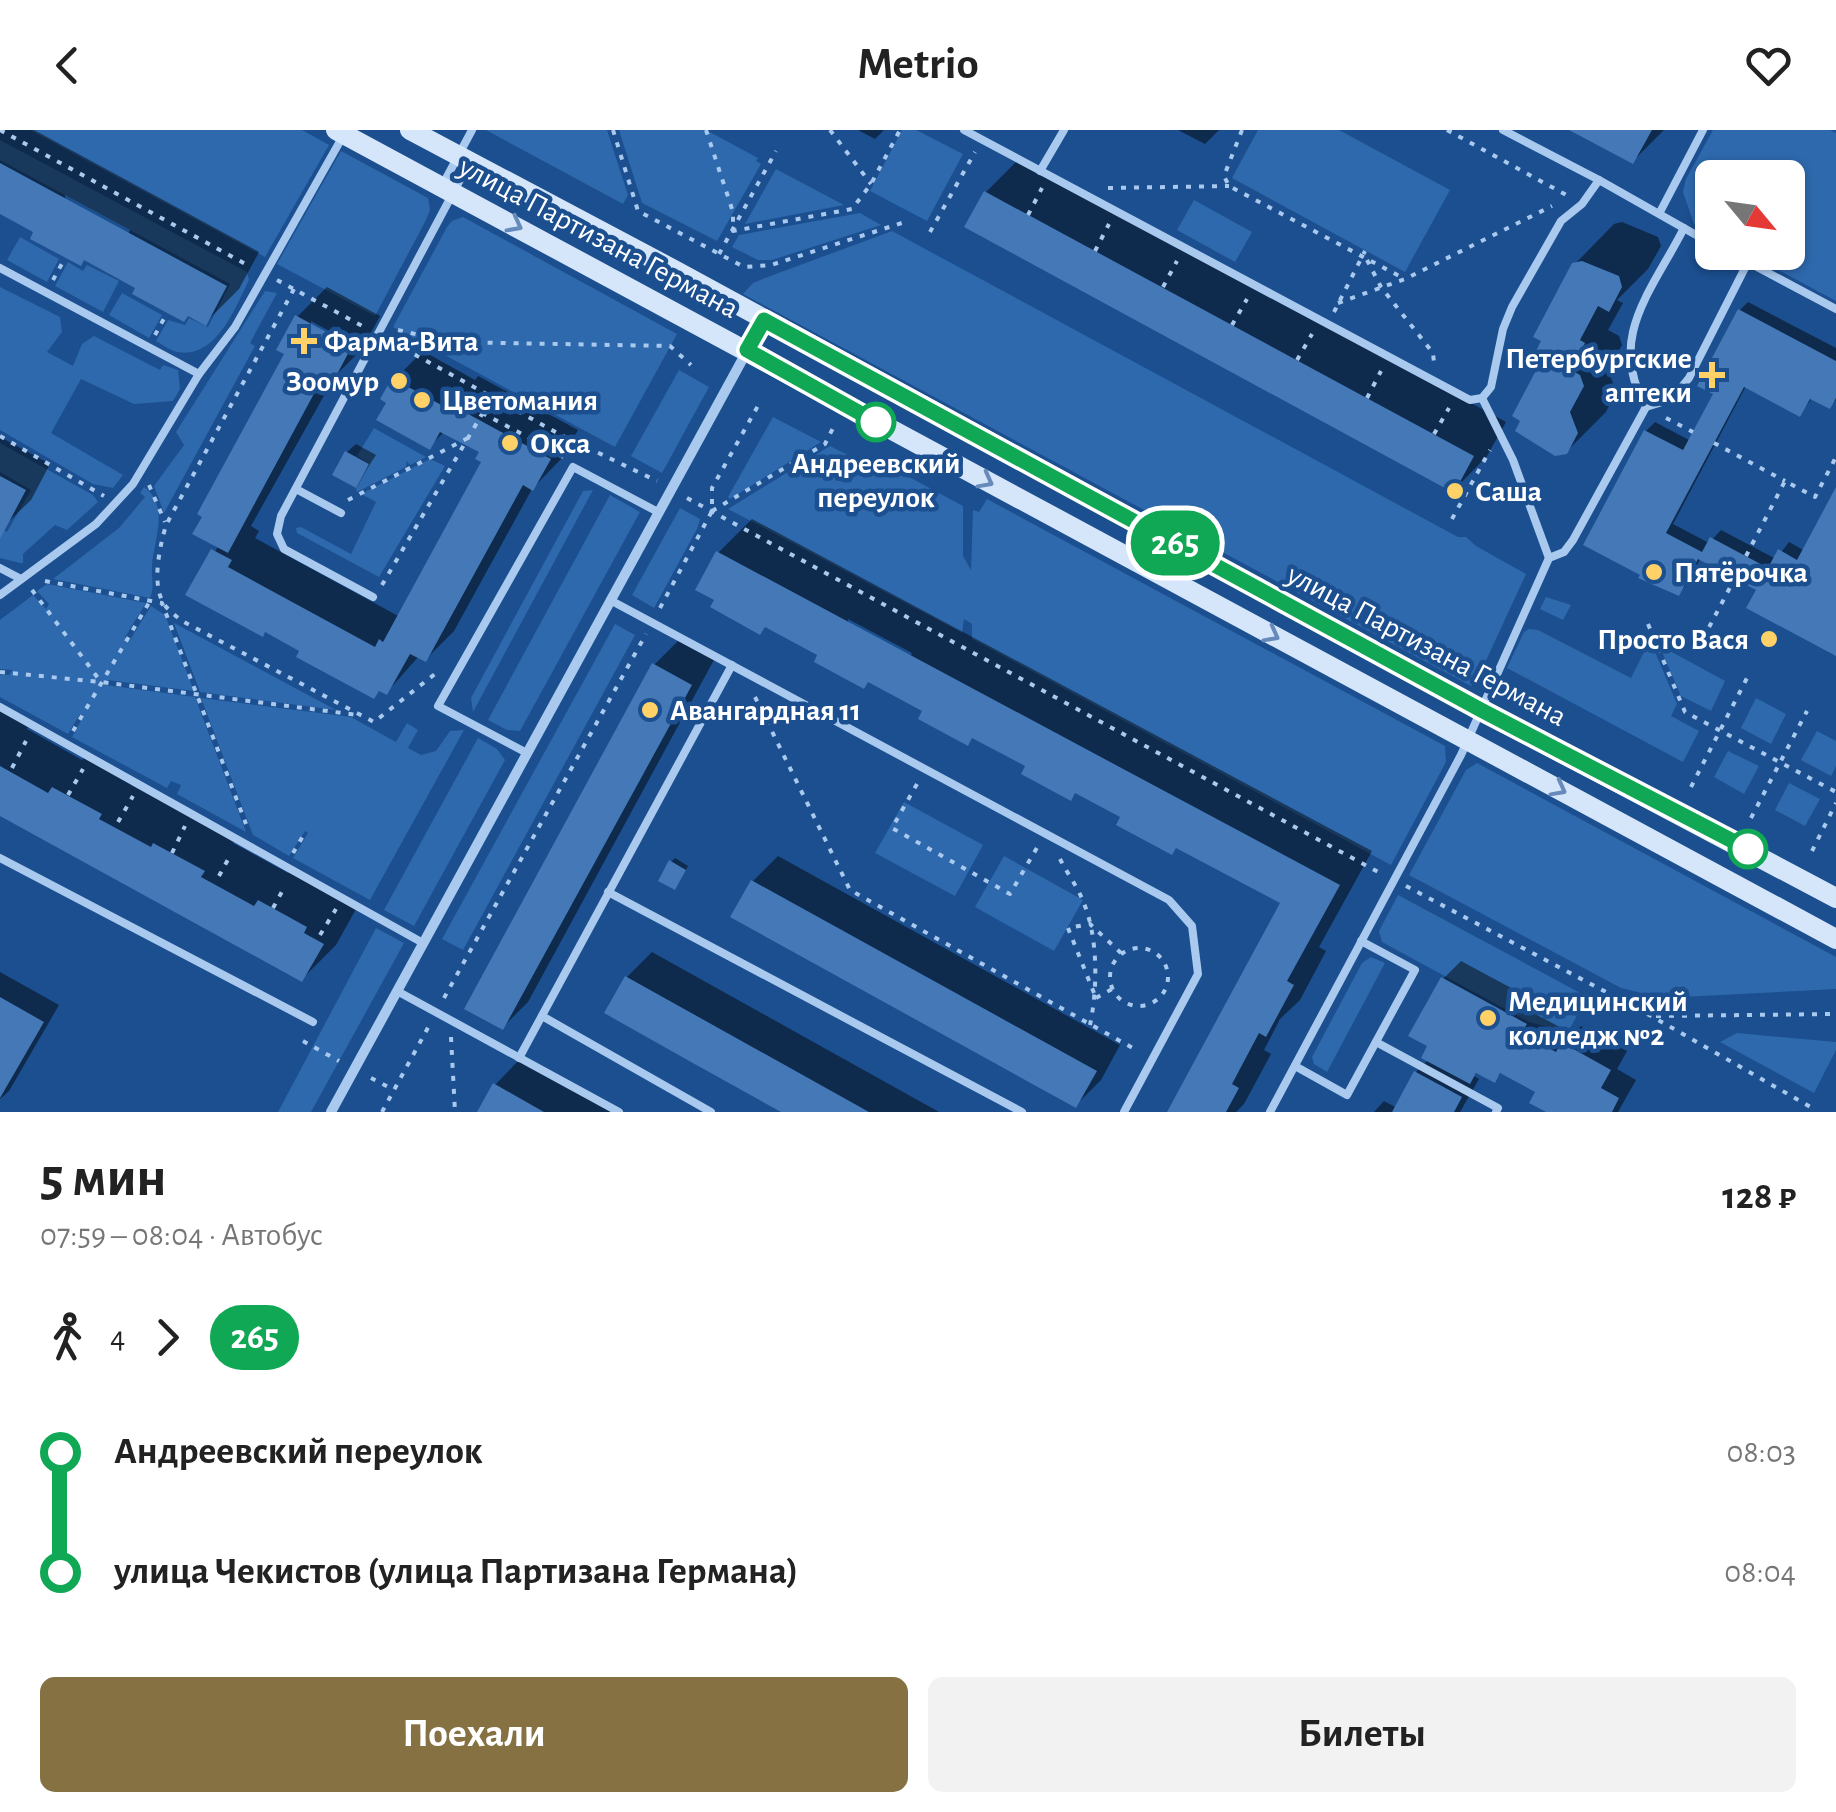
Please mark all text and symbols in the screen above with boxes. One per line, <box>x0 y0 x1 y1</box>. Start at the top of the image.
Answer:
icon: back <box>40 38 95 93</box>
icon: heart <box>1741 38 1796 93</box>
text: Metrio <box>857 42 979 87</box>
street label: улица Партизана Германа <box>453 151 743 324</box>
north arrow <box>1695 160 1805 270</box>
map controls <box>1695 160 1805 270</box>
one-way arrow <box>504 213 523 232</box>
place label: Фарма-Вита <box>324 327 478 357</box>
marker: Фарма-Вита <box>293 330 315 352</box>
place label: Петербургские аптеки <box>1505 344 1692 408</box>
marker: Петербургские аптеки <box>1701 364 1723 386</box>
place label: Зоомур <box>286 367 379 397</box>
marker: Зоомур <box>388 370 410 392</box>
place label: Цветомания <box>442 386 598 416</box>
marker: Цветомания <box>411 389 433 411</box>
marker: Андреевский переулок <box>857 403 895 441</box>
place label: Окса <box>530 429 590 459</box>
marker: Окса <box>499 432 521 454</box>
place label: Андреевский переулок <box>791 449 961 513</box>
one-way arrow <box>975 469 993 489</box>
place label: Саша <box>1475 477 1542 507</box>
marker: Саша <box>1444 480 1466 502</box>
line badge: 265 <box>1118 510 1232 576</box>
text: 265 <box>1151 526 1199 561</box>
place label: Пятёрочка <box>1674 558 1808 588</box>
street label: улица Партизана Германа <box>1281 559 1571 732</box>
marker: Пятёрочка <box>1643 561 1665 583</box>
one-way arrow <box>1262 623 1280 643</box>
place label: Просто Вася <box>1597 625 1749 655</box>
marker: Просто Вася <box>1758 628 1780 650</box>
place label: Авангардная 11 <box>670 696 861 726</box>
marker: Авангардная 11 <box>639 699 661 721</box>
one-way arrow <box>1548 777 1566 796</box>
unlabelled marker <box>1729 830 1767 868</box>
place label: Медицинский колледж №2 <box>1508 987 1688 1051</box>
marker: Медицинский колледж №2 <box>1477 1007 1499 1029</box>
text: 5 мин <box>40 1151 167 1206</box>
text: 128 ₽ <box>1722 1178 1796 1216</box>
text: 07:59 – 08:04 · Автобус <box>40 1219 323 1251</box>
icon: walk <box>40 1310 95 1365</box>
icon: forward <box>140 1310 195 1365</box>
text: 265 <box>230 1320 279 1355</box>
text: 4 <box>110 1321 125 1353</box>
text: Андреевский переулок <box>114 1433 483 1471</box>
text: 08:03 <box>1727 1436 1796 1468</box>
text: улица Чекистов (улица Партизана Германа) <box>114 1553 799 1591</box>
text: 08:04 <box>1724 1556 1796 1588</box>
button: Поехали <box>40 1677 908 1792</box>
button: Билеты <box>928 1677 1796 1792</box>

